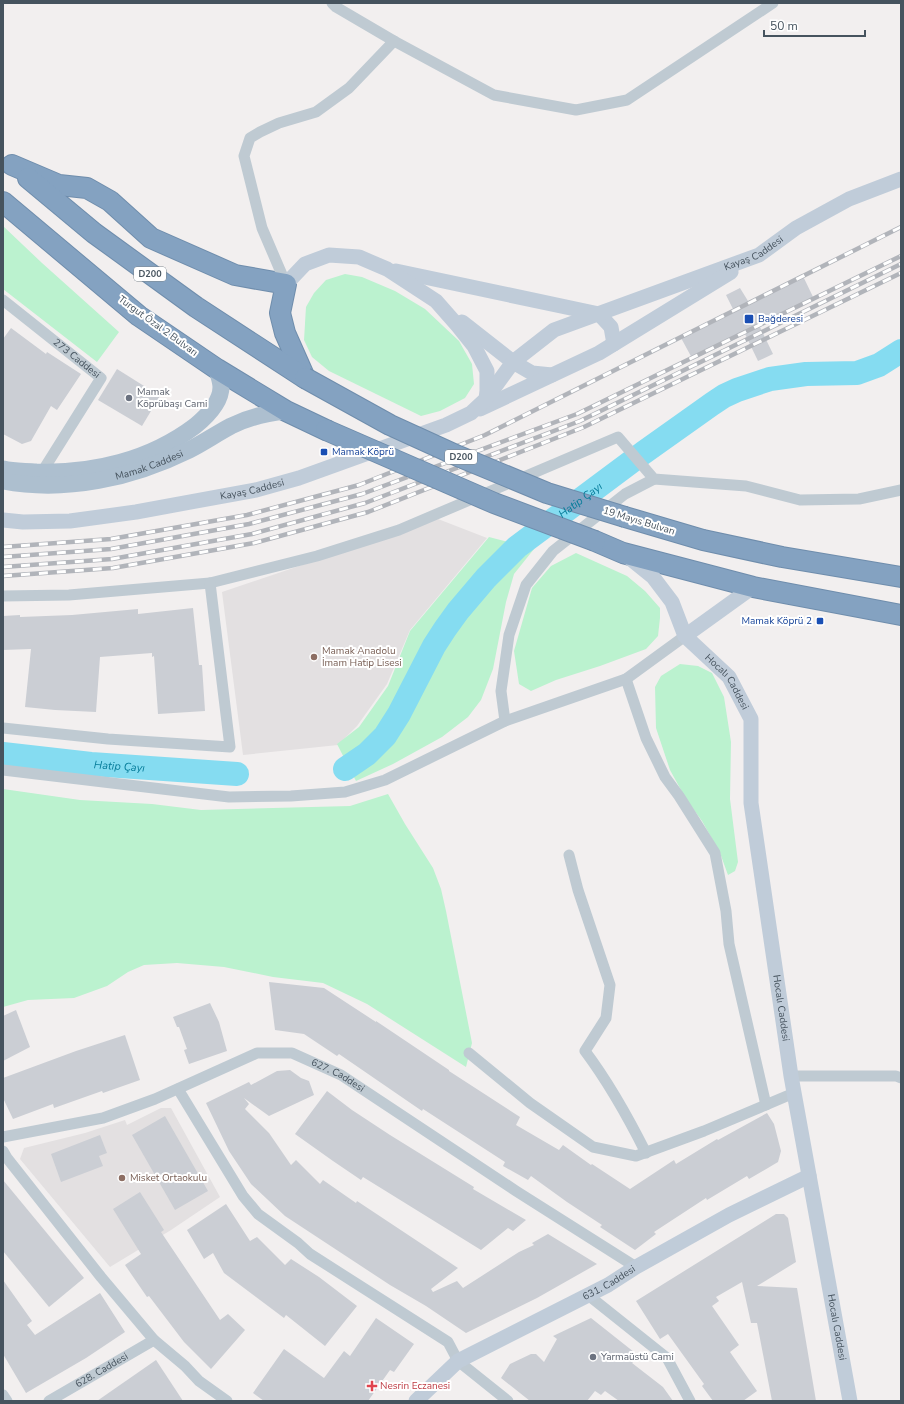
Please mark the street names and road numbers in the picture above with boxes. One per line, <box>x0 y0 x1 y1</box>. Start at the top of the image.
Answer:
street label: Kayaş Caddesi <box>722 233 786 274</box>
road number: D200 <box>134 267 166 281</box>
street label: Turgut Özal 2 Bulvarı <box>115 292 201 360</box>
street label: 273 Caddesi <box>50 335 103 382</box>
street label: Mamak Caddesi <box>114 447 186 484</box>
road number: D200 <box>445 450 477 464</box>
street label: Kayaş Caddesi <box>219 475 286 503</box>
street label: 19 Mayıs Bulvarı <box>601 503 677 539</box>
street label: Hocalı Caddesi <box>702 651 752 712</box>
street label: Hocalı Caddesi <box>769 974 793 1042</box>
street label: 627. Caddesi <box>309 1055 367 1096</box>
street label: 631. Caddesi <box>580 1262 638 1304</box>
street label: Hocalı Caddesi <box>824 1293 849 1361</box>
street label: 628. Caddesi <box>73 1350 131 1391</box>

